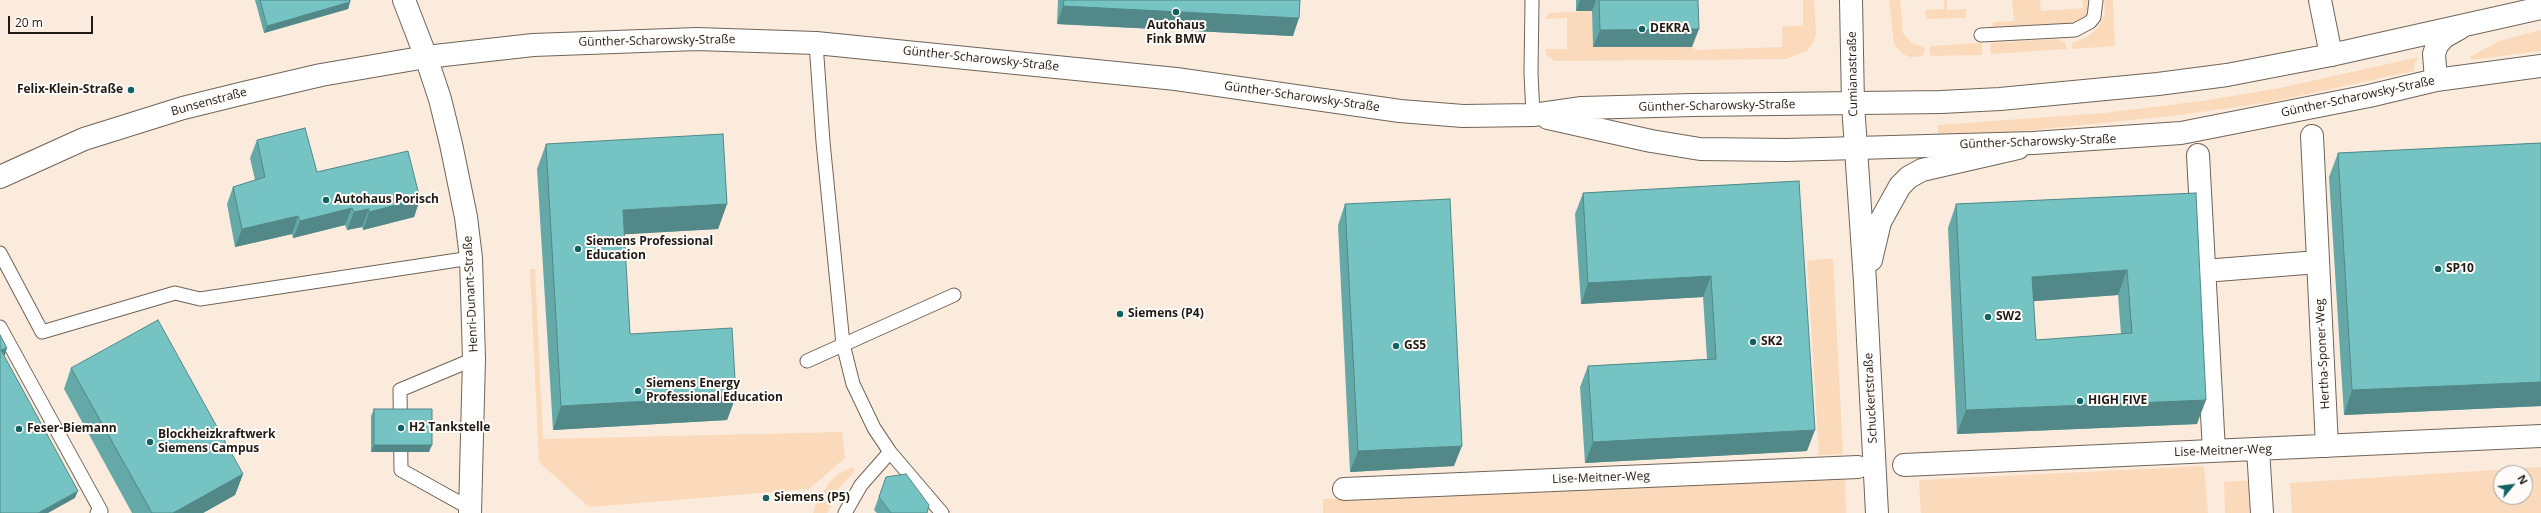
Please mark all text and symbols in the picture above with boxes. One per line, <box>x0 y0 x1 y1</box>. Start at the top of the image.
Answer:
marker: Autohaus Fink BMW <box>1171 7 1181 17</box>
scale bar <box>10 8 95 34</box>
text: 20 m <box>15 14 43 31</box>
place label: Autohaus Fink BMW <box>1146 19 1206 47</box>
place label: DEKRA <box>1650 22 1690 36</box>
marker: DEKRA <box>1637 24 1647 34</box>
street label: Cumianastraße <box>1845 31 1861 117</box>
street label: Günther-Scharowsky-Straße <box>578 32 736 50</box>
street label: Günther-Scharowsky-Straße <box>902 44 1060 74</box>
street label: Günther-Scharowsky-Straße <box>2280 74 2436 120</box>
street label: Günther-Scharowsky-Straße <box>1223 79 1381 115</box>
place label: Felix-Klein-Straße <box>17 83 123 97</box>
marker: Felix-Klein-Straße <box>126 85 136 95</box>
street label: Bunsenstraße <box>169 85 249 119</box>
street label: Günther-Scharowsky-Straße <box>1638 97 1796 115</box>
street label: Günther-Scharowsky-Straße <box>1959 132 2117 152</box>
place label: Autohaus Porisch <box>334 193 439 207</box>
marker: Autohaus Porisch <box>321 195 331 205</box>
street label: Henri-Dunant-Straße <box>461 235 481 353</box>
place label: Siemens Professional Education <box>586 235 713 263</box>
marker: Siemens Professional Education <box>573 244 583 254</box>
place label: SP10 <box>2446 262 2474 276</box>
marker: SP10 <box>2433 264 2443 274</box>
street label: Hertha-Sponer-Weg <box>2313 298 2333 410</box>
place label: Siemens (P4) <box>1128 307 1204 321</box>
marker: Siemens (P4) <box>1115 309 1125 319</box>
place label: SW2 <box>1996 310 2021 324</box>
marker: SW2 <box>1983 312 1993 322</box>
place label: SK2 <box>1761 335 1782 349</box>
marker: SK2 <box>1748 337 1758 347</box>
place label: GS5 <box>1404 339 1426 353</box>
marker: GS5 <box>1391 341 1401 351</box>
street label: Schuckertstraße <box>1861 352 1881 444</box>
place label: Siemens Energy Professional Education <box>646 377 783 405</box>
marker: Siemens Energy Professional Education <box>633 386 643 396</box>
place label: HIGH FIVE <box>2088 394 2147 408</box>
marker: HIGH FIVE <box>2075 396 2085 406</box>
place label: H2 Tankstelle <box>409 421 490 435</box>
place label: Feser-Biemann <box>27 422 117 436</box>
marker: H2 Tankstelle <box>396 423 406 433</box>
marker: Feser-Biemann <box>14 424 24 434</box>
place label: Blockheizkraftwerk Siemens Campus <box>158 428 276 456</box>
marker: Blockheizkraftwerk Siemens Campus <box>145 437 155 447</box>
street label: Lise-Meitner-Weg <box>2174 442 2272 460</box>
north arrow <box>2493 465 2533 505</box>
street label: Lise-Meitner-Weg <box>1552 469 1650 487</box>
text: N <box>2514 472 2532 487</box>
place label: Siemens (P5) <box>774 491 850 505</box>
marker: Siemens (P5) <box>761 493 771 503</box>

